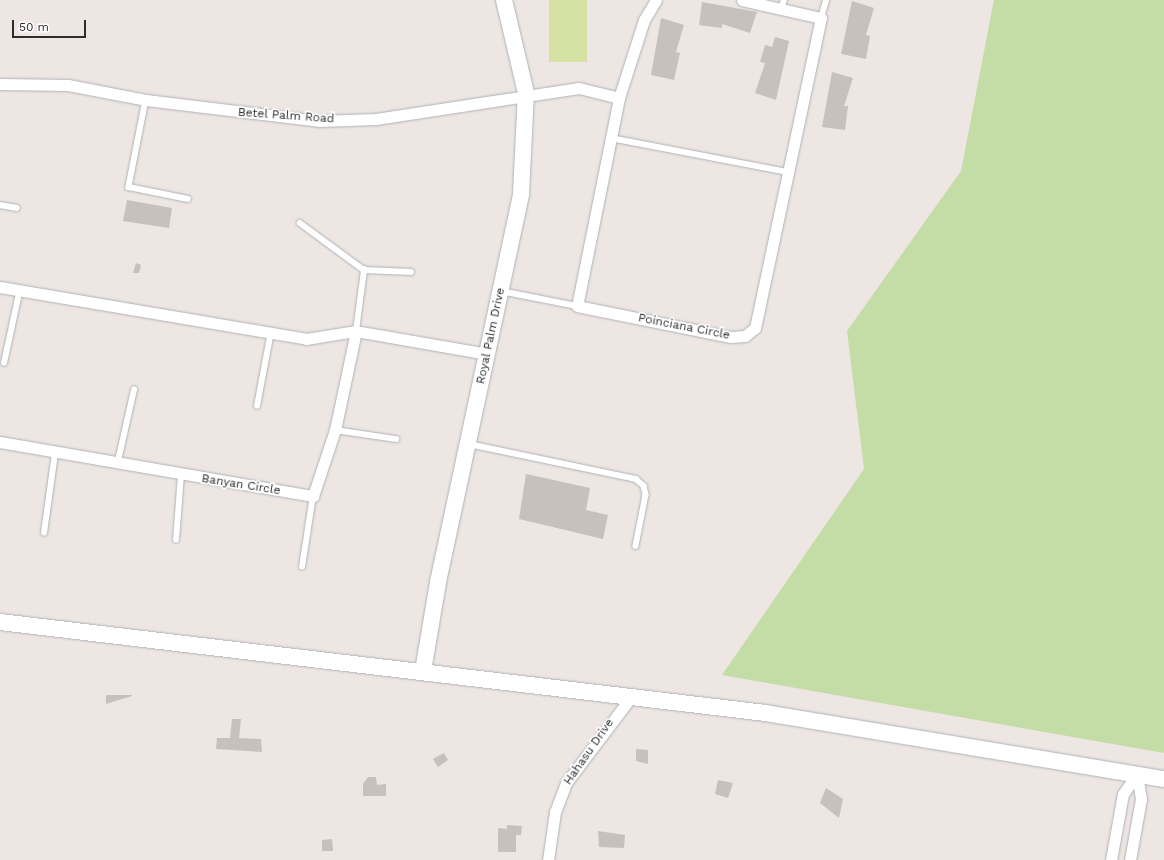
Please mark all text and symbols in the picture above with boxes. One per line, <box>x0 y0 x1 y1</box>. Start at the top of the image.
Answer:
scale bar <box>14 12 88 38</box>
text: 50 m <box>19 20 49 34</box>
street label: Betel Palm Road <box>237 105 335 127</box>
street label: Royal Palm Drive <box>474 286 508 386</box>
street label: Poinciana Circle <box>637 311 731 343</box>
street label: Banyan Circle <box>201 472 281 498</box>
street label: Hahasu Drive <box>561 716 617 788</box>

